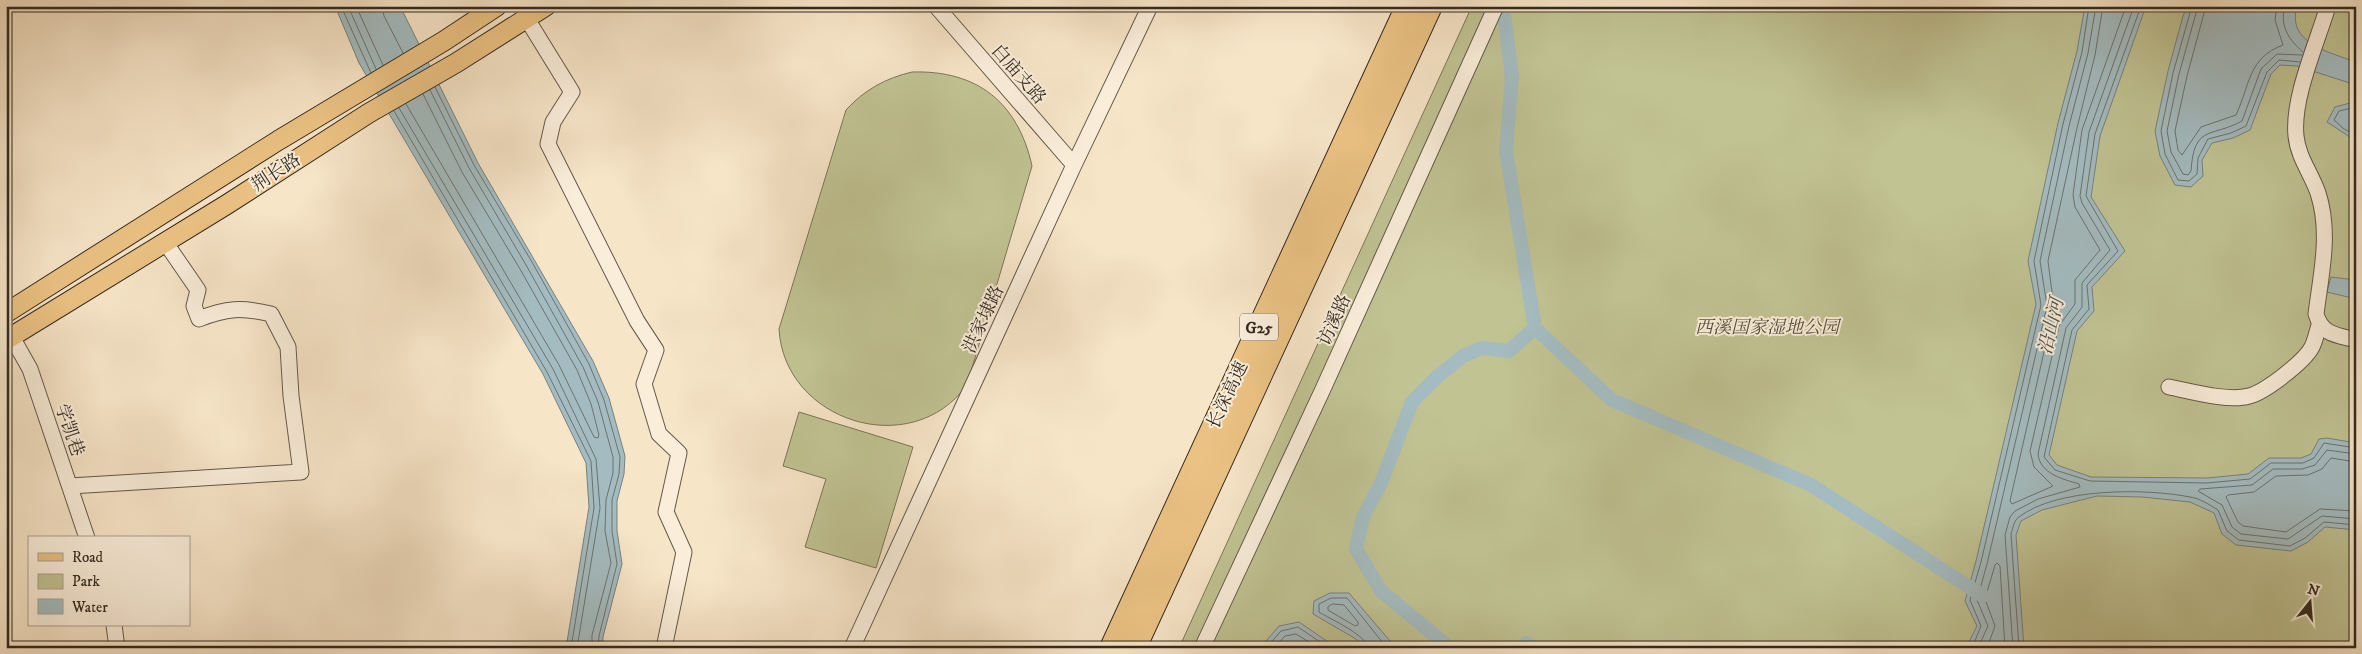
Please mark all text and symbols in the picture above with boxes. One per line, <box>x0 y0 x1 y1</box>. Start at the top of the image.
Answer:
street label: 白庙支路 <box>986 40 1050 109</box>
street label: 荆长路 <box>248 149 305 197</box>
street label: 洪家埭路 <box>959 282 1009 357</box>
street label: 访溪路 <box>1314 291 1356 350</box>
water label: 沿山河 <box>2034 293 2070 357</box>
road number: G25 <box>1240 314 1278 341</box>
park label: 西溪国家湿地公园 <box>1695 317 1842 339</box>
street label: 长深高速 <box>1203 358 1253 433</box>
street label: 学凯巷 <box>50 401 88 459</box>
legend <box>28 536 190 626</box>
text: Road <box>72 548 104 567</box>
text: Park <box>72 572 101 591</box>
north arrow <box>2284 576 2334 626</box>
text: N <box>2305 580 2322 601</box>
text: Water <box>71 598 108 617</box>

